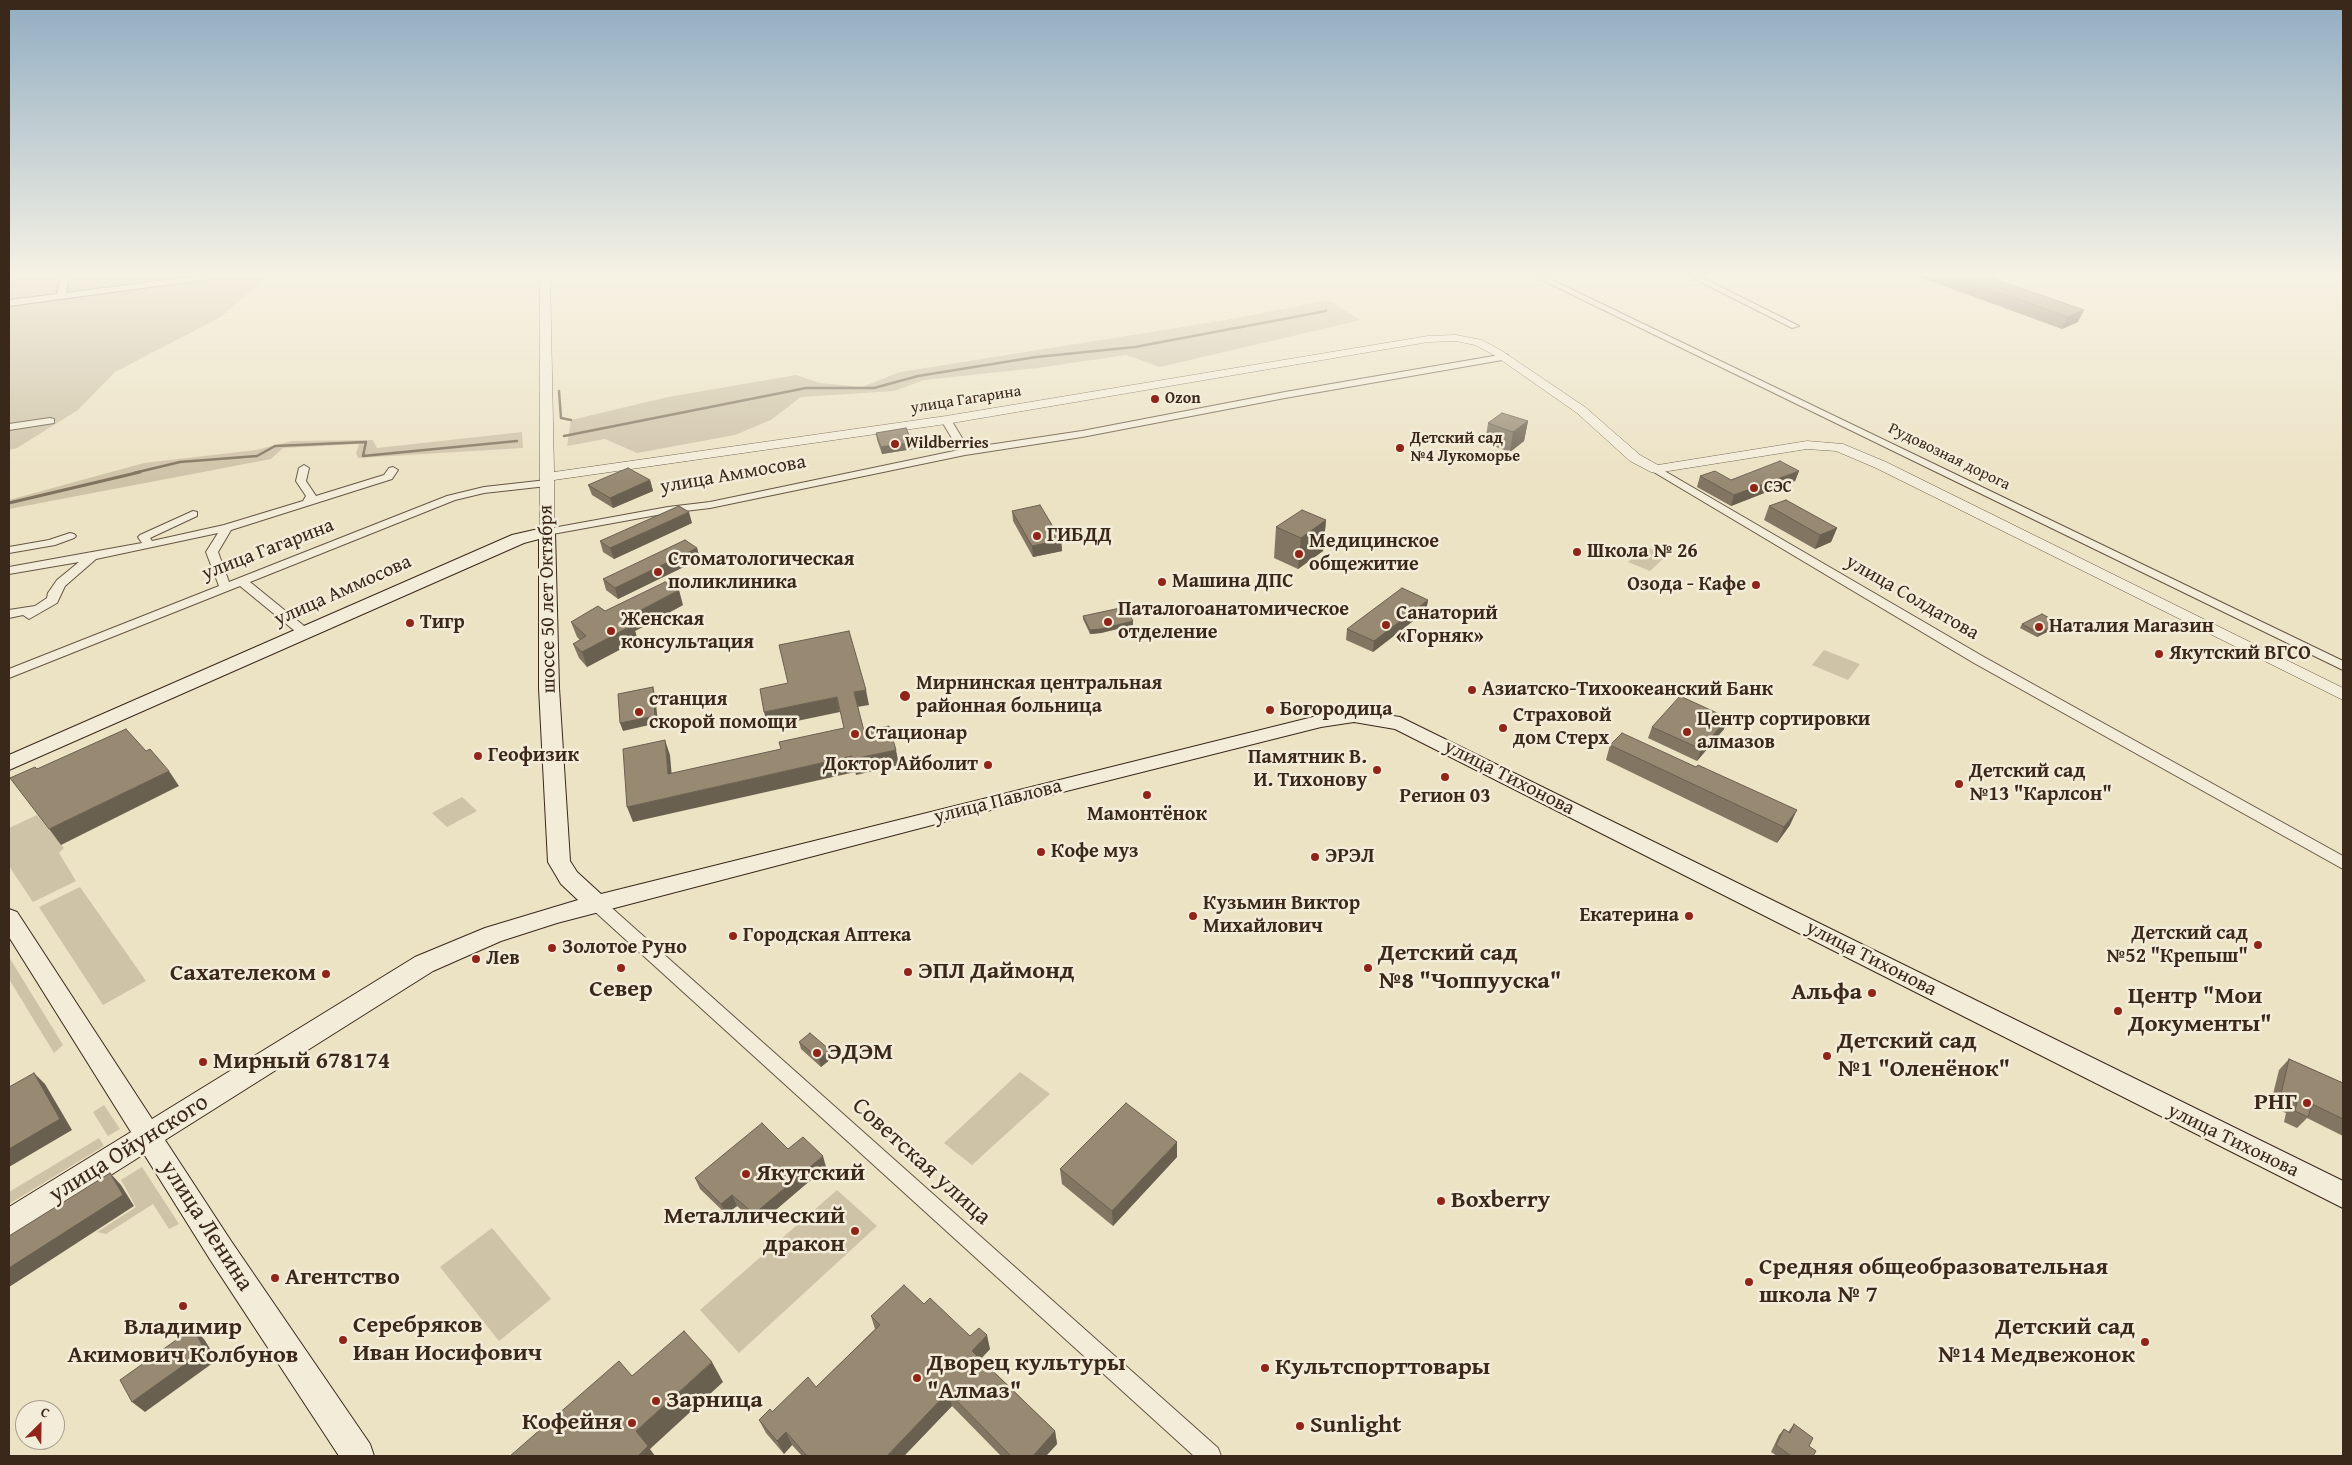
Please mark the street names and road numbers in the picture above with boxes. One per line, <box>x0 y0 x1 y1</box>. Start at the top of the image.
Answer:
street label: улица Гагарина <box>909 382 1023 418</box>
street label: Рудовозная дорога <box>1885 419 2013 495</box>
street label: улица Аммосова <box>658 450 808 500</box>
street label: шоссе 50 лет Октября <box>534 505 562 693</box>
street label: улица Гагарина <box>199 514 337 586</box>
street label: улица Аммосова <box>271 550 415 632</box>
street label: улица Солдатова <box>1841 550 1983 646</box>
street label: улица Тихонова <box>1440 735 1578 821</box>
street label: улица Павлова <box>932 775 1064 829</box>
street label: улица Тихонова <box>1802 916 1940 1002</box>
street label: улица Ойунского <box>44 1088 214 1210</box>
street label: Советская улица <box>846 1092 996 1232</box>
street label: улица Тихонова <box>2163 1099 2303 1183</box>
street label: улица Ленина <box>153 1155 259 1297</box>

